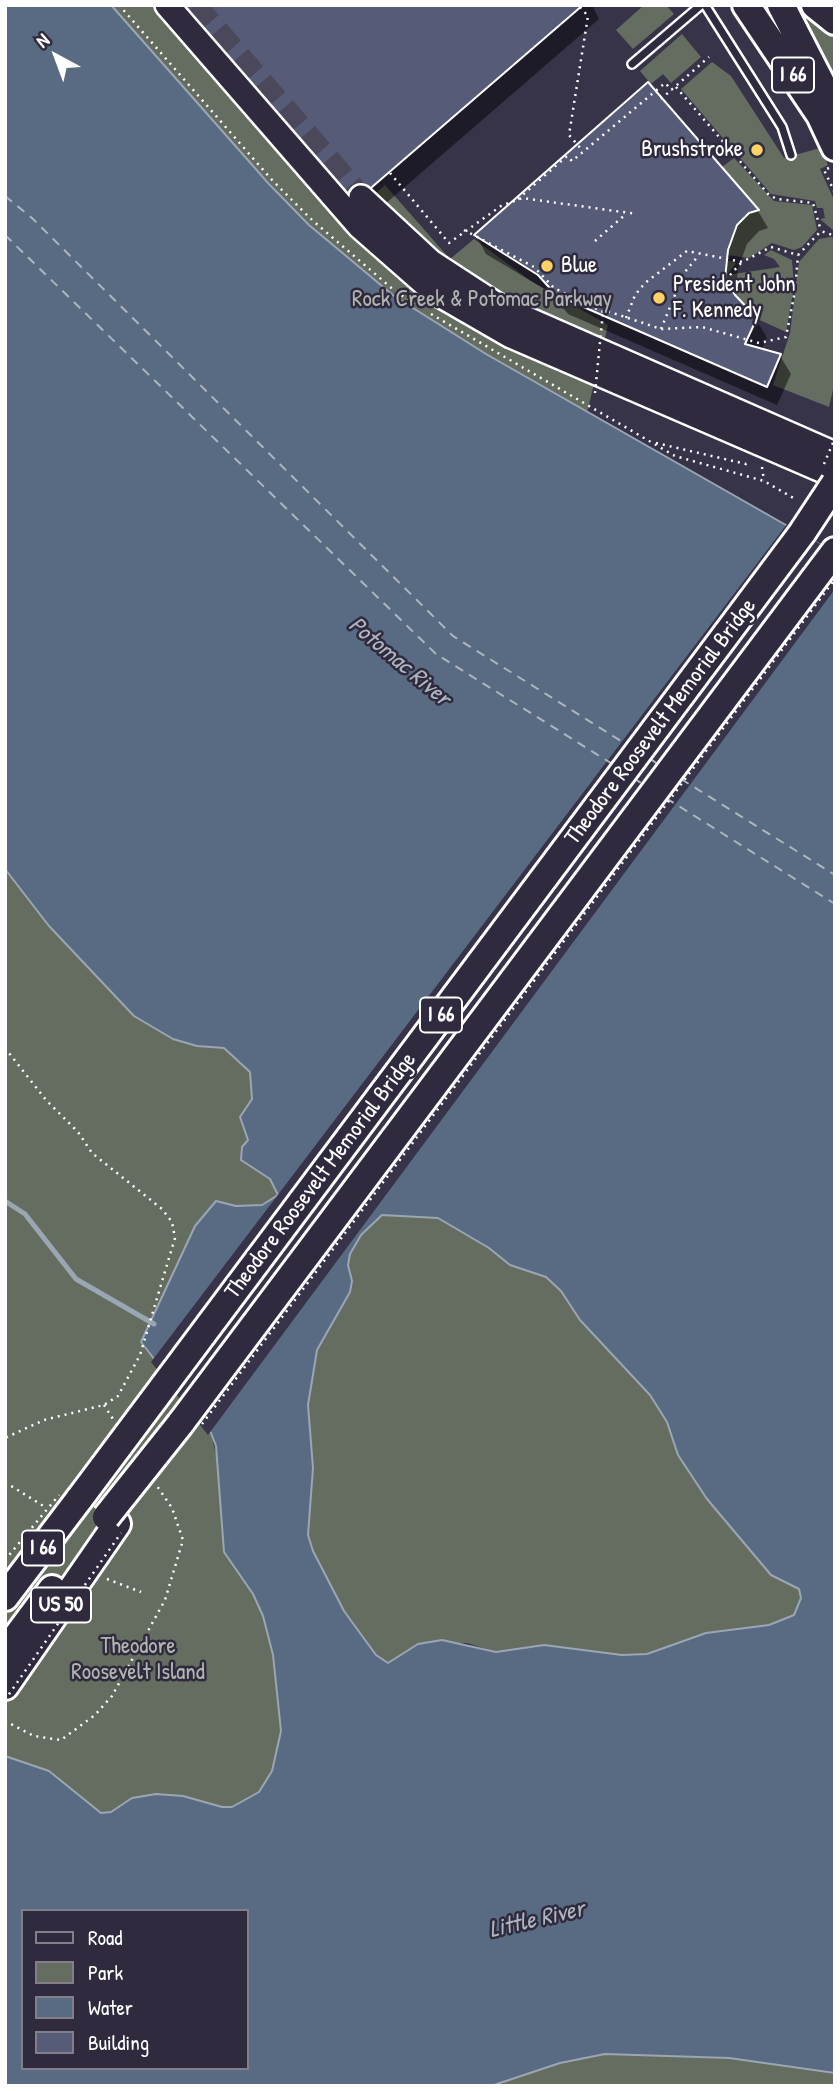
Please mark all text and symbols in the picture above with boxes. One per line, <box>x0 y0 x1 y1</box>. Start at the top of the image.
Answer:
north arrow <box>21 21 91 91</box>
text: N <box>30 27 55 53</box>
road number: I 66 <box>772 57 814 92</box>
place label: Brushstroke <box>641 136 743 164</box>
marker: Brushstroke <box>749 142 765 158</box>
place label: Blue <box>561 252 597 280</box>
marker: Blue <box>539 258 555 274</box>
place label: President John F. Kennedy <box>673 271 796 325</box>
park label: Rock Creek & Potomac Parkway <box>352 286 612 314</box>
marker: President John F. Kennedy <box>651 290 667 306</box>
street label: Theodore Roosevelt Memorial Bridge <box>559 593 763 851</box>
water label: Potomac River <box>342 611 456 713</box>
road number: I 66 <box>420 998 462 1032</box>
street label: Theodore Roosevelt Memorial Bridge <box>219 1047 423 1305</box>
road number: I 66 <box>22 1530 64 1566</box>
road number: US 50 <box>31 1588 91 1622</box>
park label: Theodore Roosevelt Island <box>71 1633 205 1687</box>
water label: Little River <box>487 1895 587 1945</box>
legend <box>21 1909 248 2070</box>
text: Road <box>88 1923 122 1952</box>
text: Park <box>88 1958 123 1987</box>
text: Water <box>88 1993 133 2022</box>
text: Building <box>88 2028 149 2057</box>

